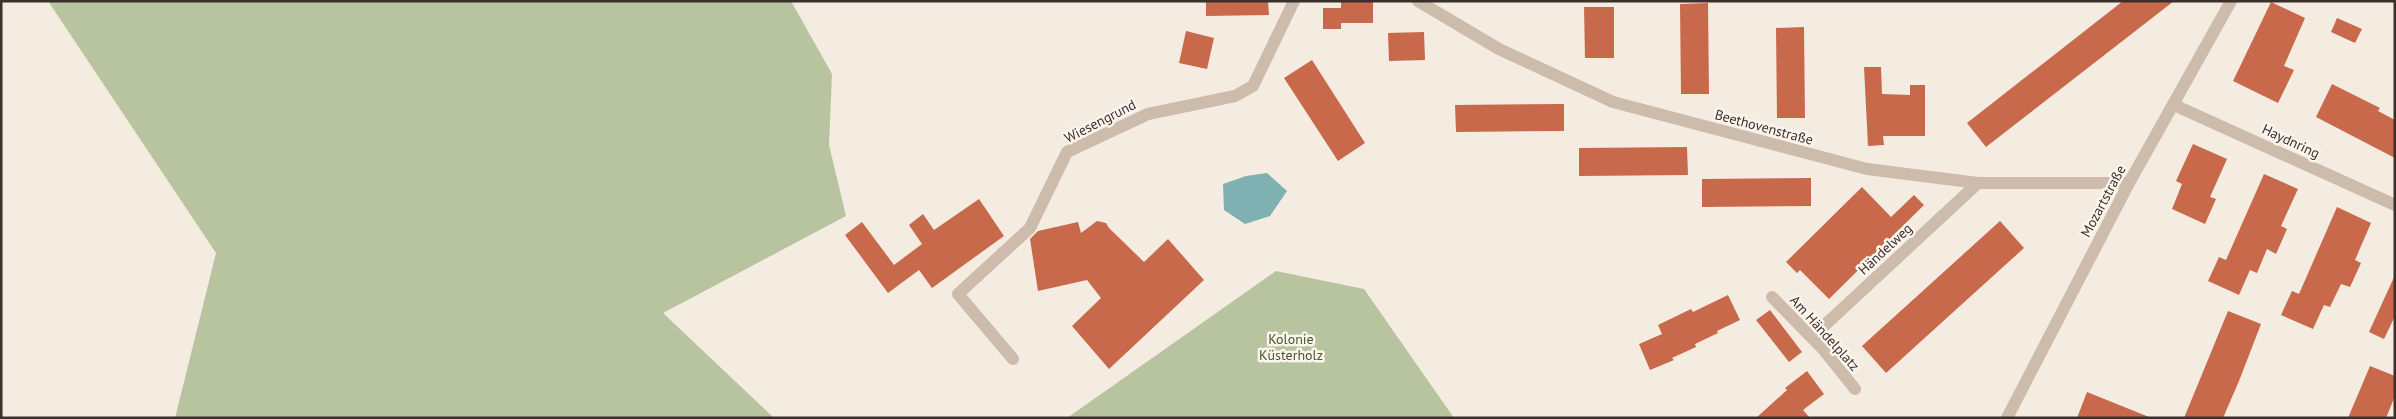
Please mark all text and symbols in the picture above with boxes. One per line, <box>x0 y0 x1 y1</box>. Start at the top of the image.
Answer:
street label: Wiesengrund <box>1061 95 1139 147</box>
street label: Beethovenstraße <box>1713 105 1815 149</box>
street label: Haydnring <box>2259 120 2323 162</box>
street label: Mozartstraße <box>2076 162 2130 240</box>
street label: Händelweg <box>1854 219 1916 279</box>
street label: Am Händelplatz <box>1786 291 1864 375</box>
park label: Kolonie Küsterholz <box>1259 330 1323 364</box>

